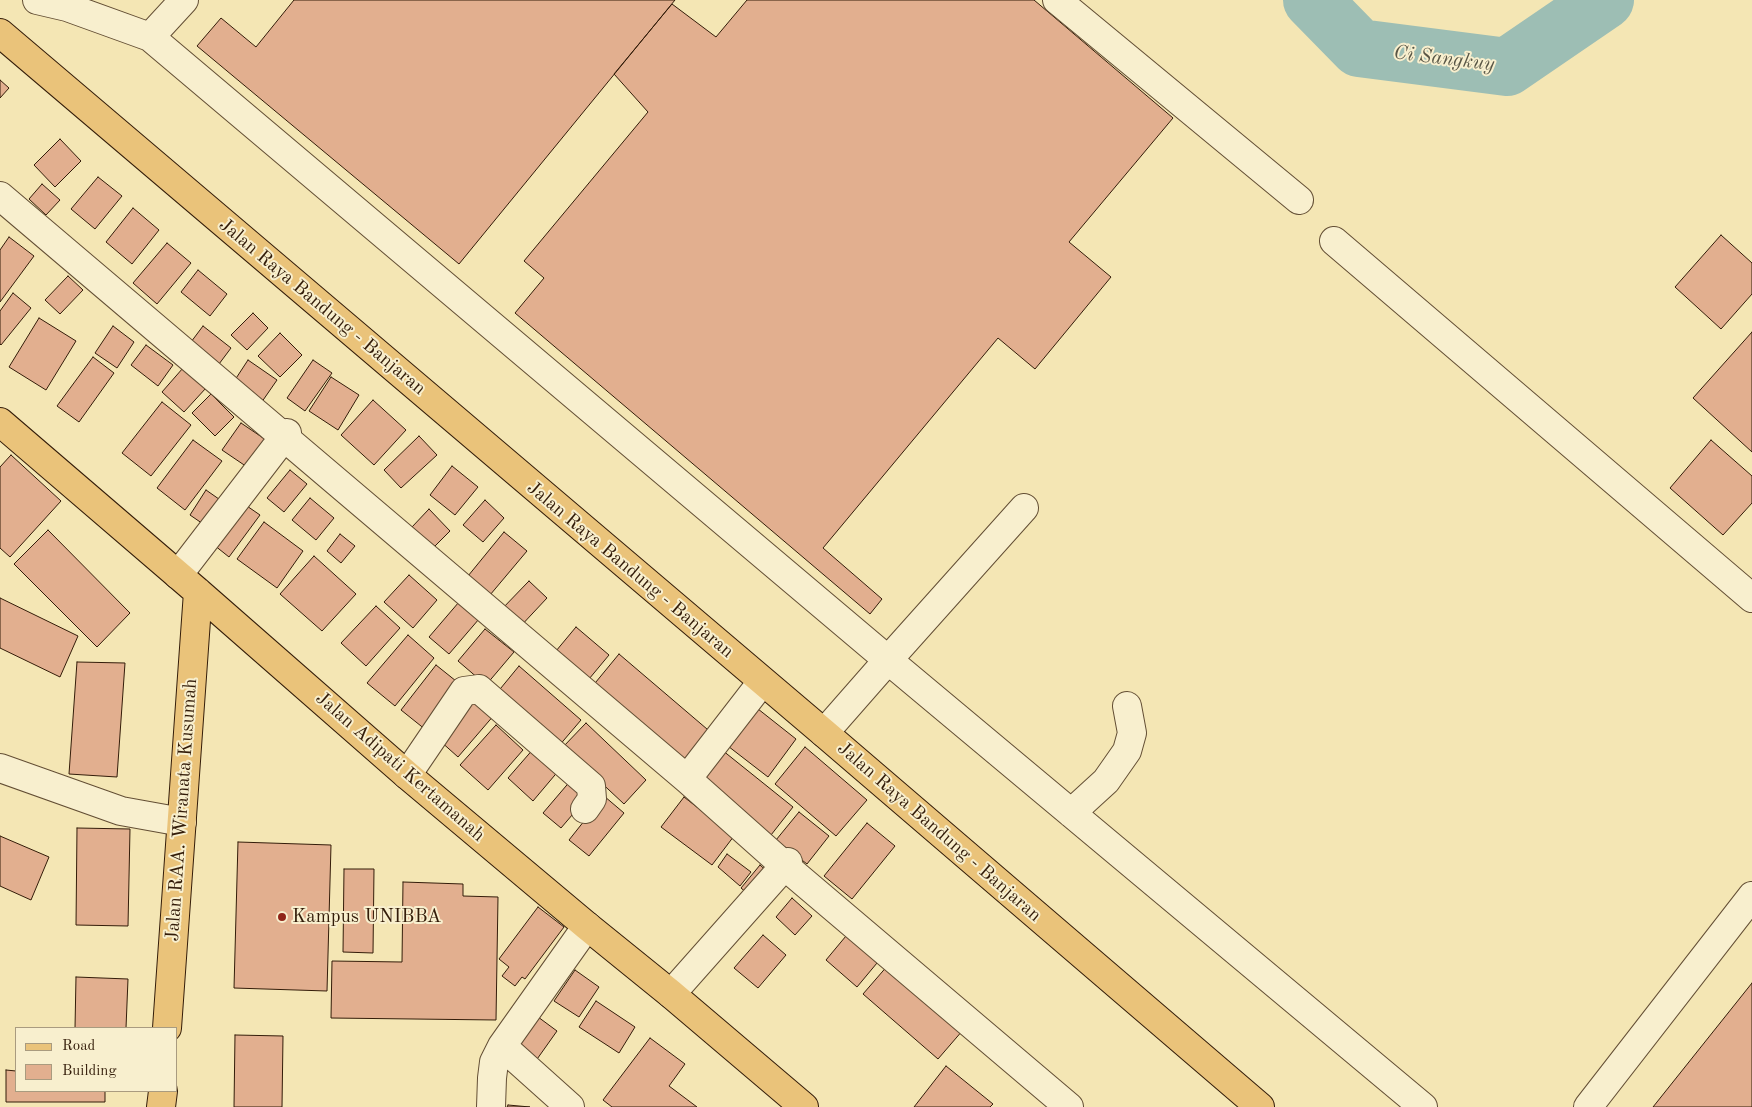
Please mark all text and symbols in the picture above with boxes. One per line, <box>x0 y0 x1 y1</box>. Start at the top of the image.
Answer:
water label: Ci Sangkuy <box>1392 41 1496 77</box>
street label: Jalan Raya Bandung - Banjaran <box>214 214 430 400</box>
street label: Jalan Raya Bandung - Banjaran <box>522 477 738 663</box>
street label: Jalan RAA. Wiranata Kusumah <box>161 678 203 942</box>
street label: Jalan Adipati Kertamanah <box>311 687 489 847</box>
street label: Jalan Raya Bandung - Banjaran <box>832 737 1046 927</box>
place label: Kampus UNIBBA <box>292 906 441 928</box>
marker: Kampus UNIBBA <box>276 911 288 923</box>
legend <box>15 1027 178 1092</box>
text: Road <box>62 1039 95 1054</box>
text: Building <box>62 1064 117 1079</box>

